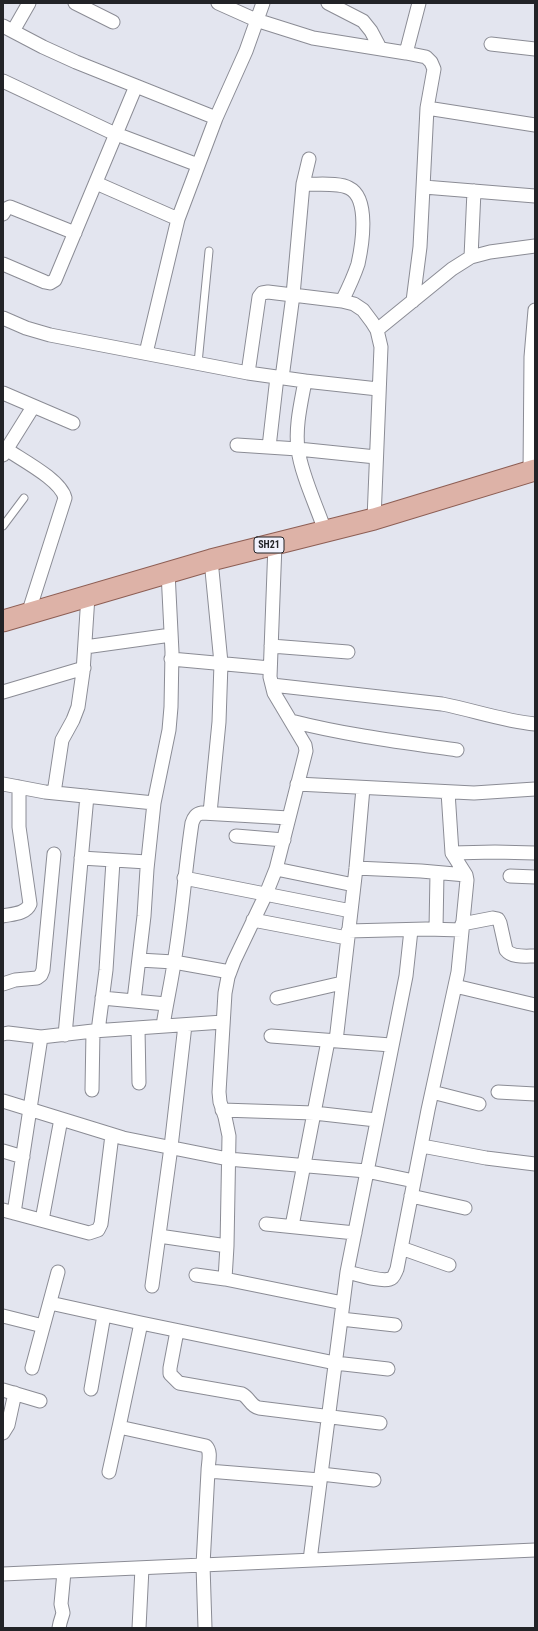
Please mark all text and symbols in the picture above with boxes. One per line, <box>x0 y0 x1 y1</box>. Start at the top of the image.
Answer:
road number: SH21 <box>254 537 284 553</box>

